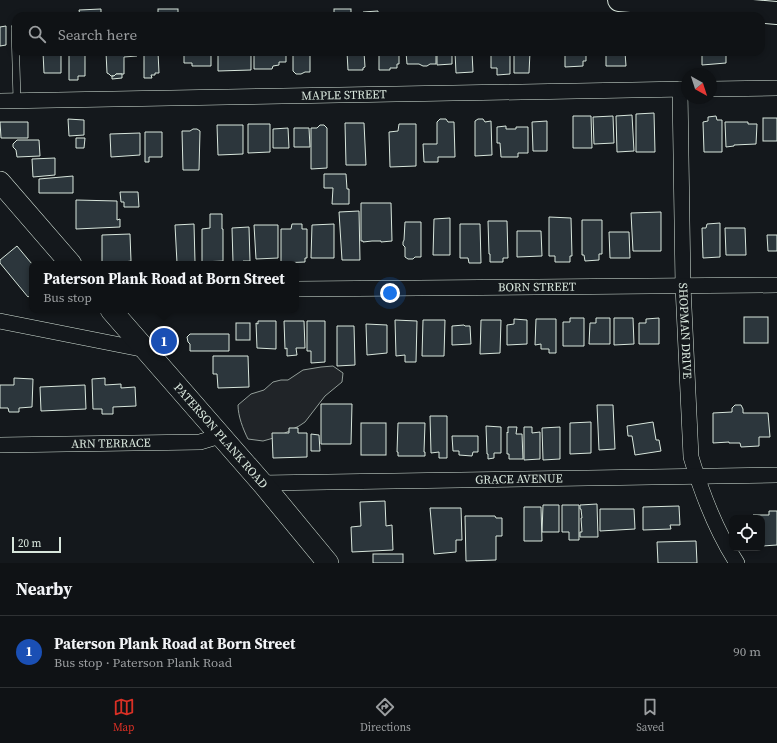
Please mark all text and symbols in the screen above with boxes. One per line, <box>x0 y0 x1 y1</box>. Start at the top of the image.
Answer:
search box <box>12 12 765 56</box>
icon: search <box>26 23 48 45</box>
text: Search here <box>58 24 137 45</box>
north arrow <box>681 68 717 104</box>
street label: MAPLE STREET <box>301 86 388 104</box>
popup <box>29 261 299 313</box>
text: Paterson Plank Road at Born Street <box>43 268 285 289</box>
street label: BORN STREET <box>498 279 577 295</box>
your location <box>380 283 400 303</box>
street label: SHOPMAN DRIVE <box>675 283 695 380</box>
text: Bus stop <box>43 289 92 306</box>
pin: 1 <box>151 326 177 356</box>
street label: PATERSON PLANK ROAD <box>170 380 271 492</box>
street label: ARN TERRACE <box>71 435 151 452</box>
street label: GRACE AVENUE <box>475 470 563 488</box>
map controls <box>729 515 765 551</box>
button: locate <box>729 515 765 551</box>
scale bar <box>12 535 61 554</box>
text: 20 m <box>18 536 41 551</box>
text: Nearby <box>16 577 72 601</box>
text: Paterson Plank Road at Born Street <box>54 633 295 654</box>
text: 1 <box>25 643 33 660</box>
text: 90 m <box>733 643 761 660</box>
text: Bus stop · Paterson Plank Road <box>54 654 232 671</box>
tab: Map <box>113 696 135 735</box>
tab: Directions <box>360 696 411 735</box>
tab: Saved <box>636 696 664 735</box>

